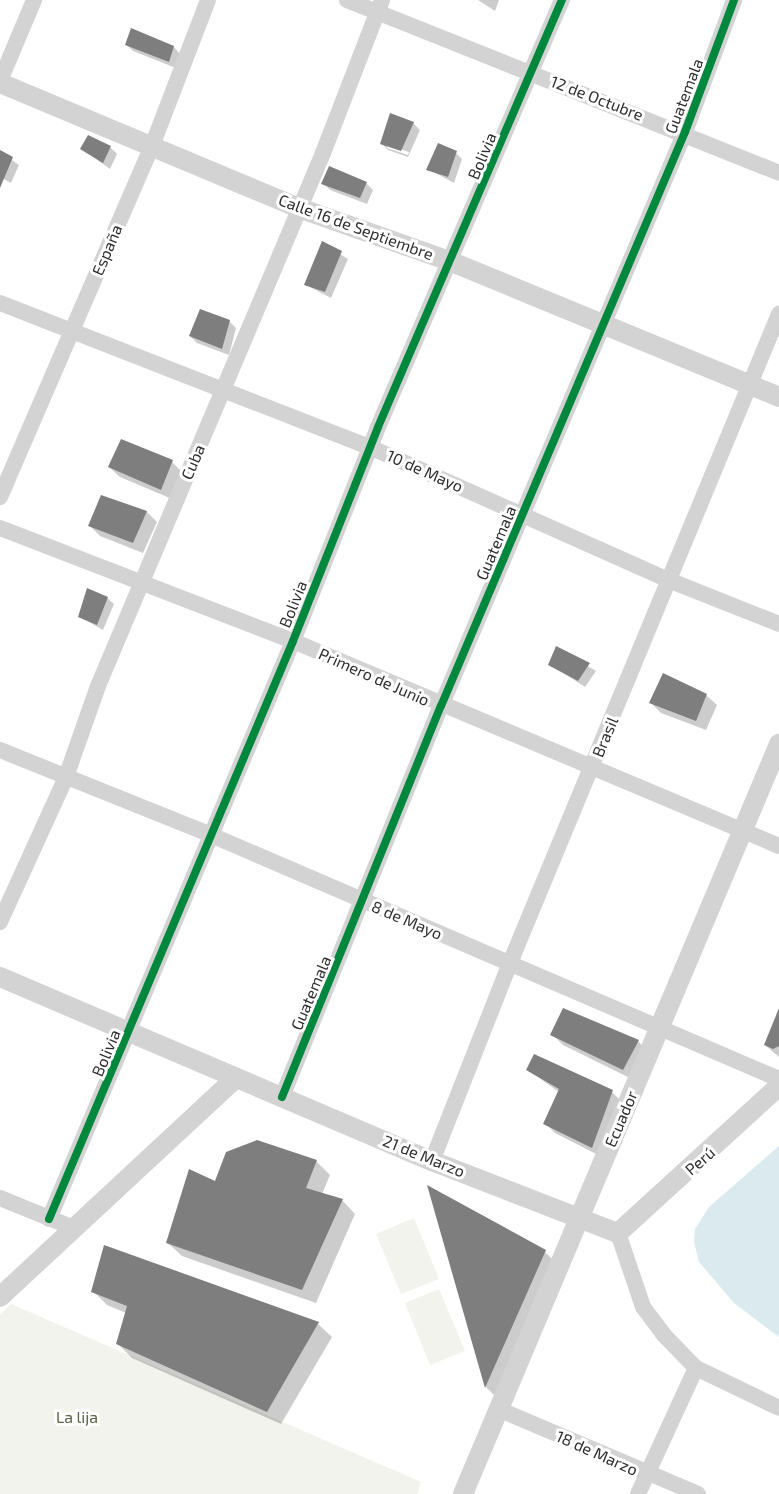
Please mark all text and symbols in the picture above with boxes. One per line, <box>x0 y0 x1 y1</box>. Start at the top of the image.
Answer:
street label: Guatemala <box>661 56 707 136</box>
street label: 12 de Octubre <box>548 71 646 125</box>
street label: Bolivia <box>464 130 500 182</box>
street label: Calle 16 de Septiembre <box>276 190 436 264</box>
street label: España <box>88 222 126 278</box>
street label: Cuba <box>177 442 209 482</box>
street label: 10 de Mayo <box>384 446 466 496</box>
street label: Guatemala <box>472 503 520 583</box>
street label: Bolivia <box>275 578 311 630</box>
street label: Primero de Junio <box>315 644 433 710</box>
street label: Brasil <box>588 714 622 760</box>
street label: 8 de Mayo <box>369 897 445 943</box>
street label: Guatemala <box>287 953 335 1033</box>
street label: Bolivia <box>88 1027 124 1079</box>
street label: Ecuador <box>601 1088 641 1150</box>
street label: 21 de Marzo <box>380 1131 468 1181</box>
street label: Perú <box>681 1143 719 1179</box>
park label: La lija <box>56 1407 98 1427</box>
street label: 18 de Marzo <box>553 1426 641 1480</box>

